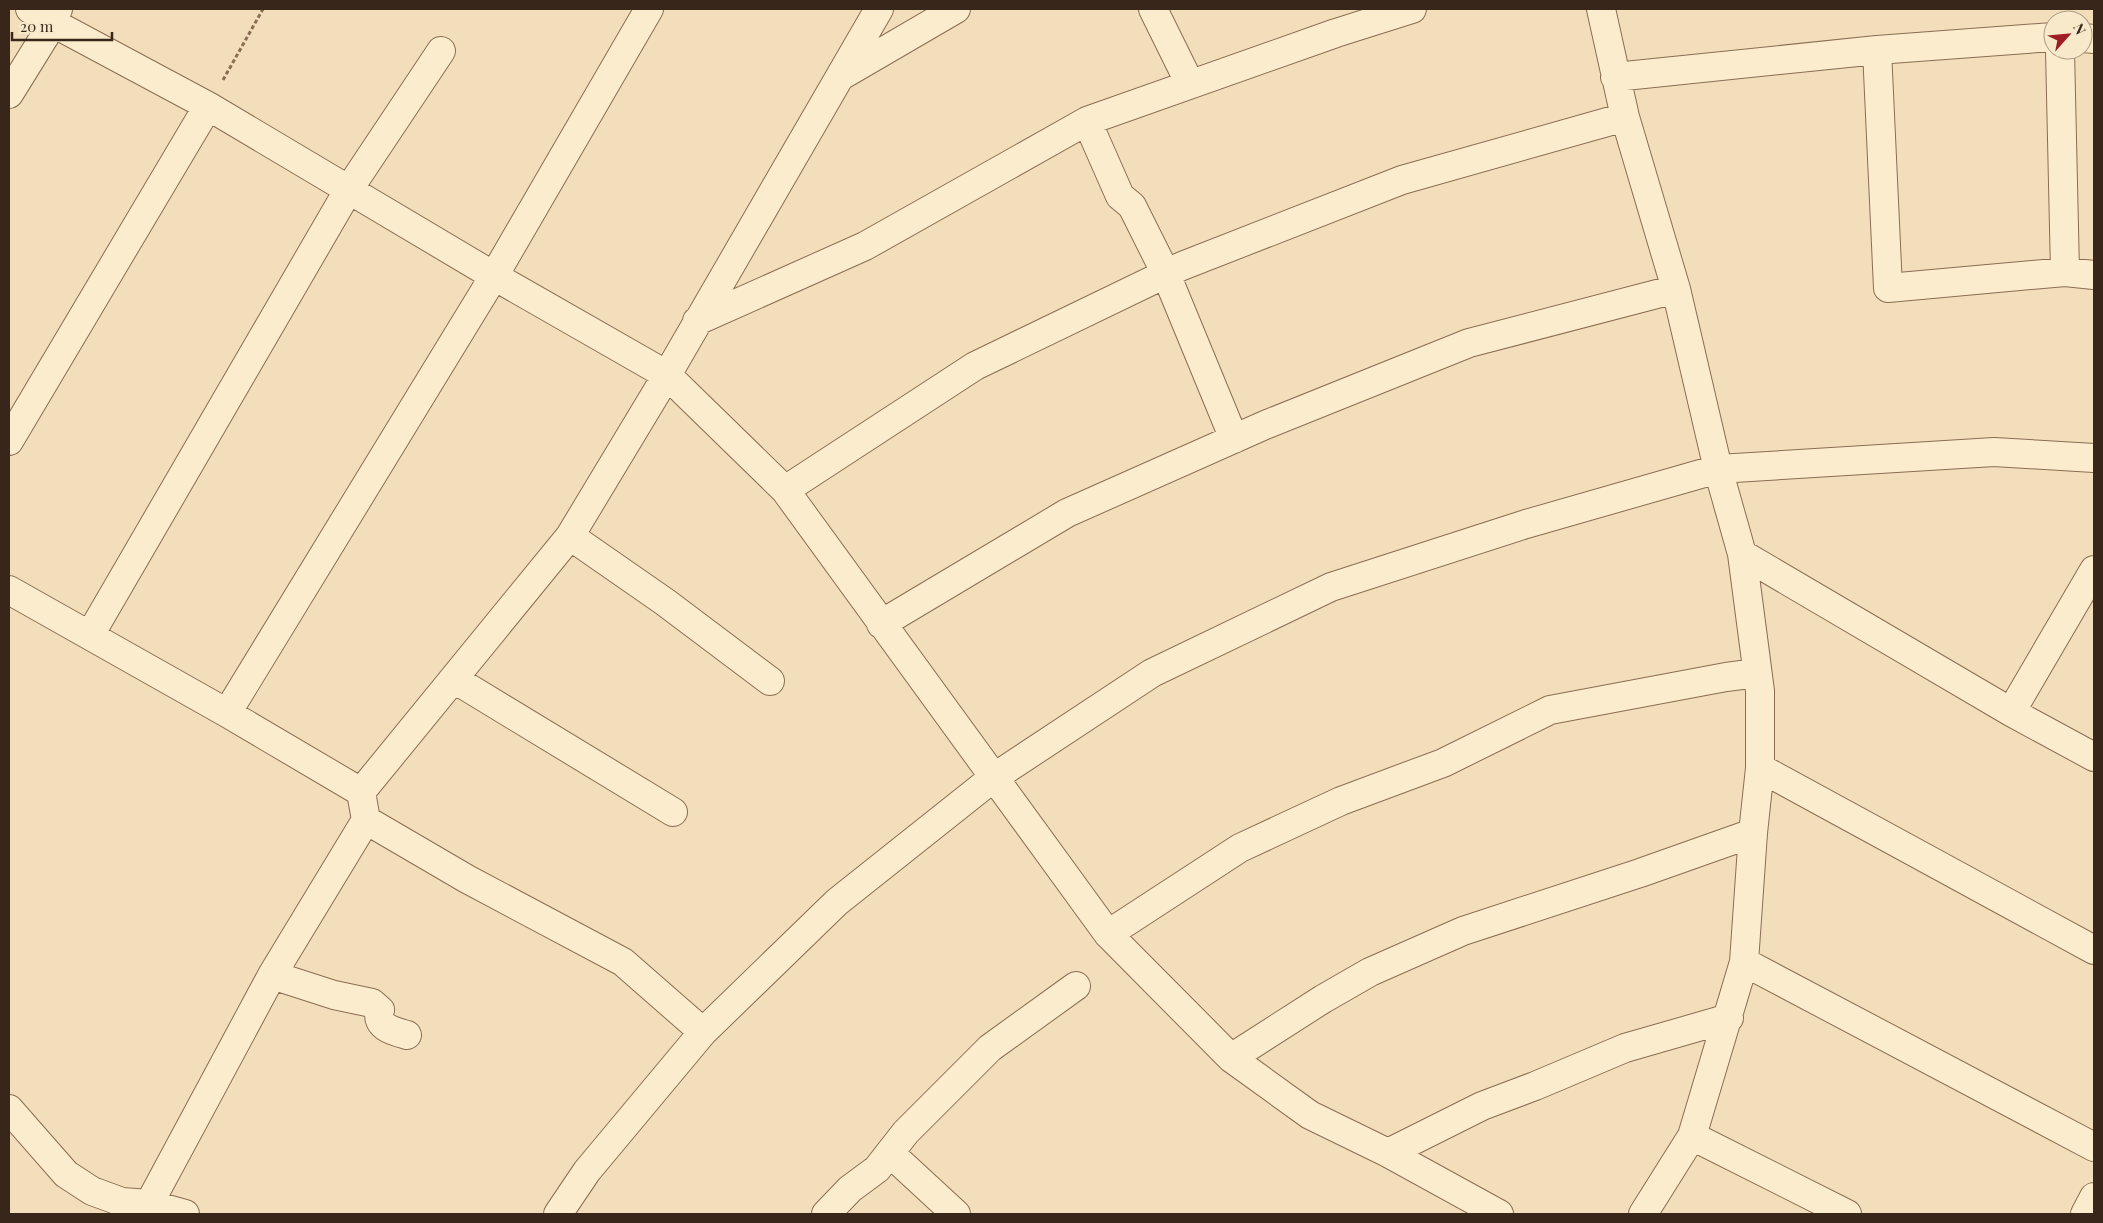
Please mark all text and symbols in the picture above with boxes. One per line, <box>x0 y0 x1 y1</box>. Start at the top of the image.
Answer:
scale bar <box>12 10 112 42</box>
north arrow <box>2043 10 2093 60</box>
text: 20 m <box>20 16 54 36</box>
text: N <box>2069 20 2091 38</box>

